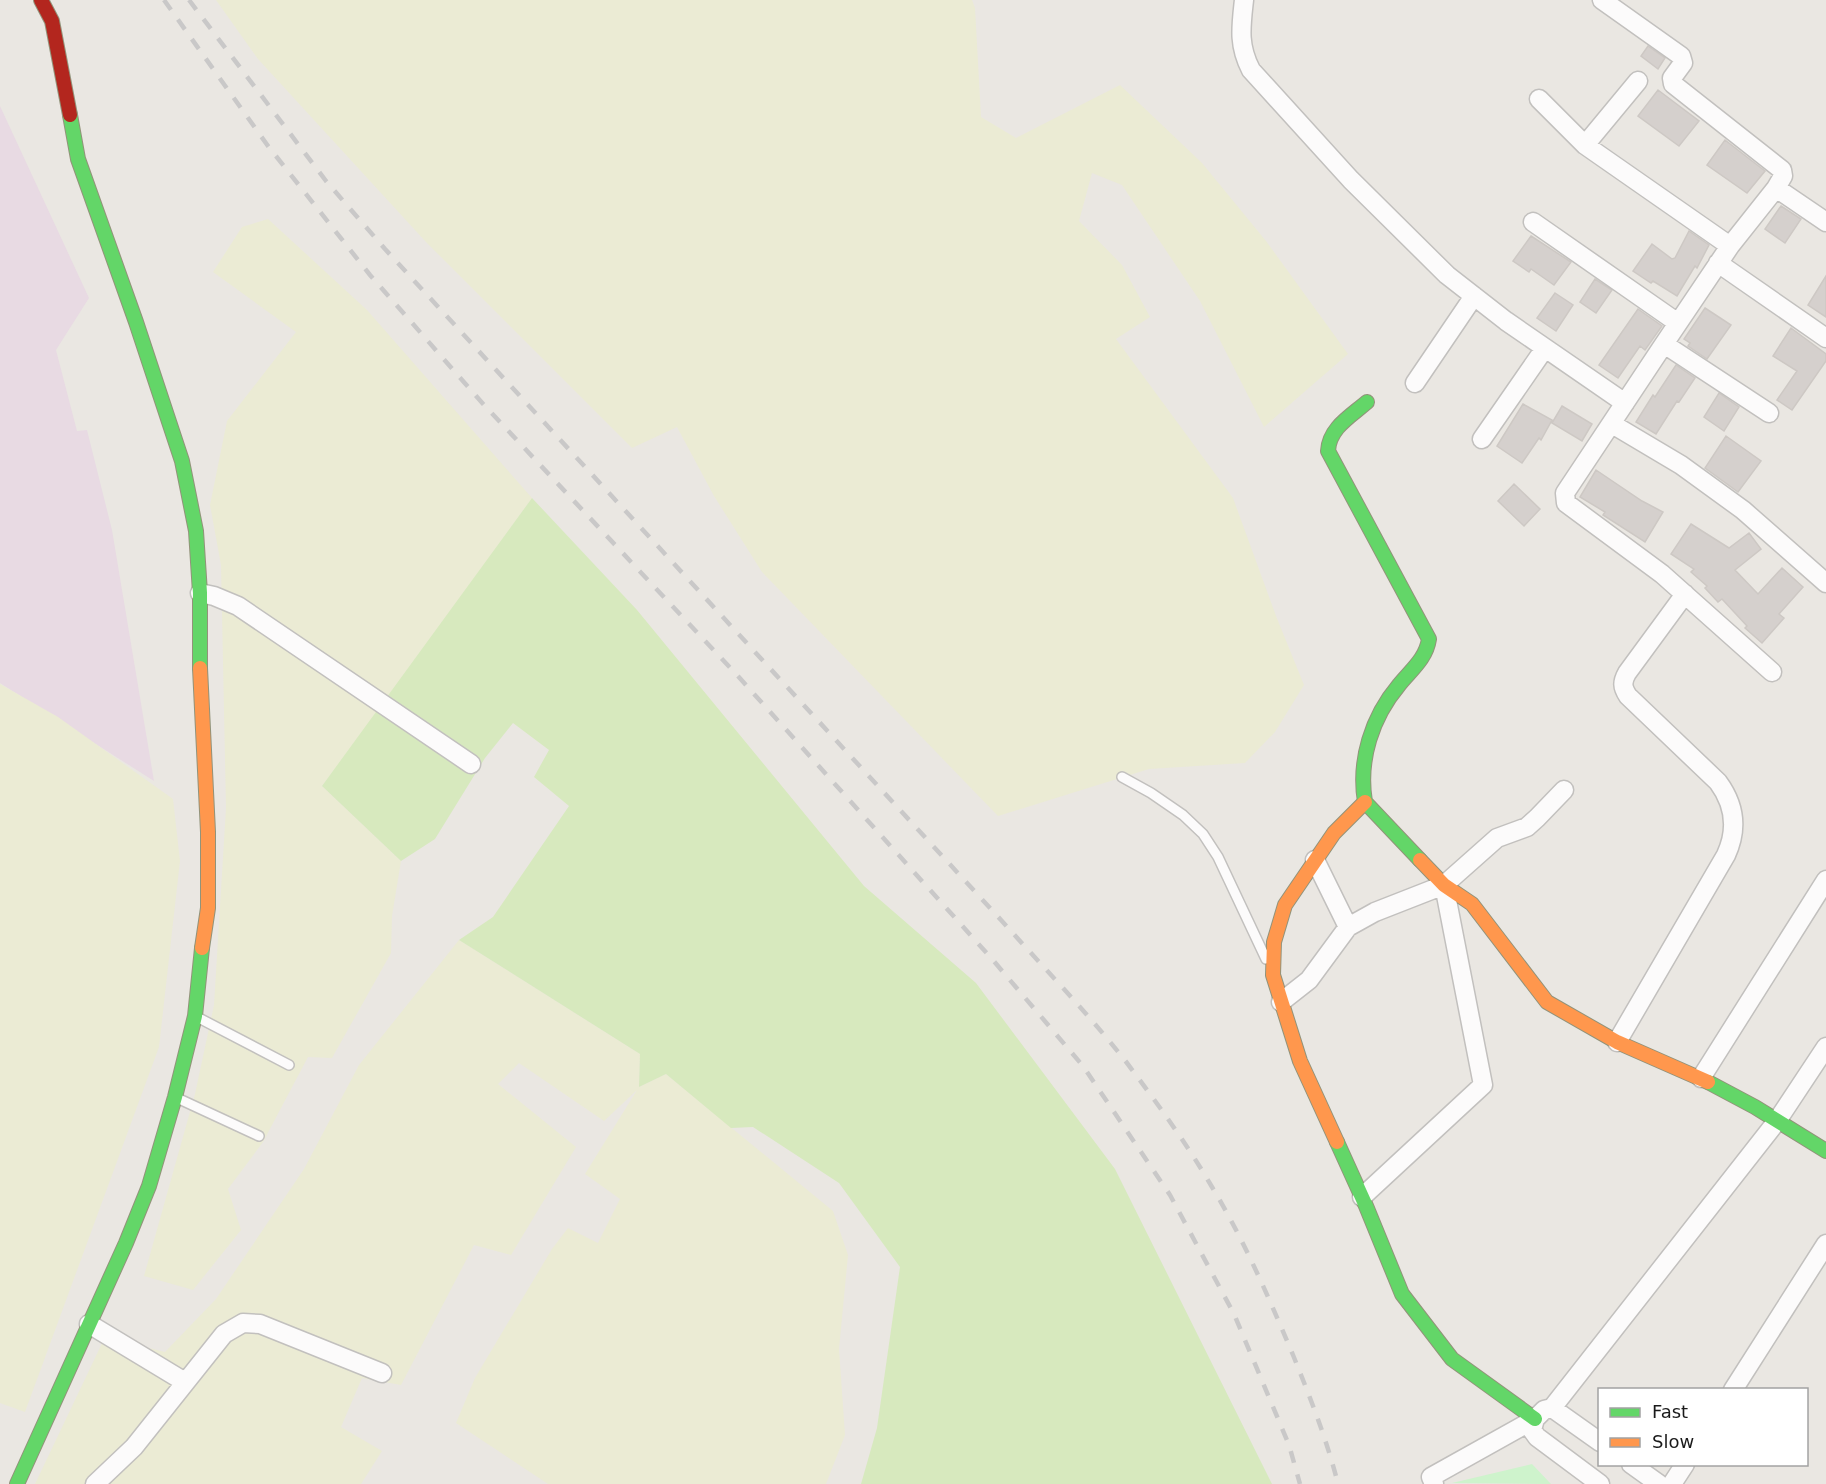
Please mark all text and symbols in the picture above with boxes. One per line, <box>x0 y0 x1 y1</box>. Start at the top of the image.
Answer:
legend <box>1598 1388 1808 1466</box>
text: Fast <box>1652 1401 1688 1422</box>
text: Slow <box>1652 1431 1694 1452</box>

